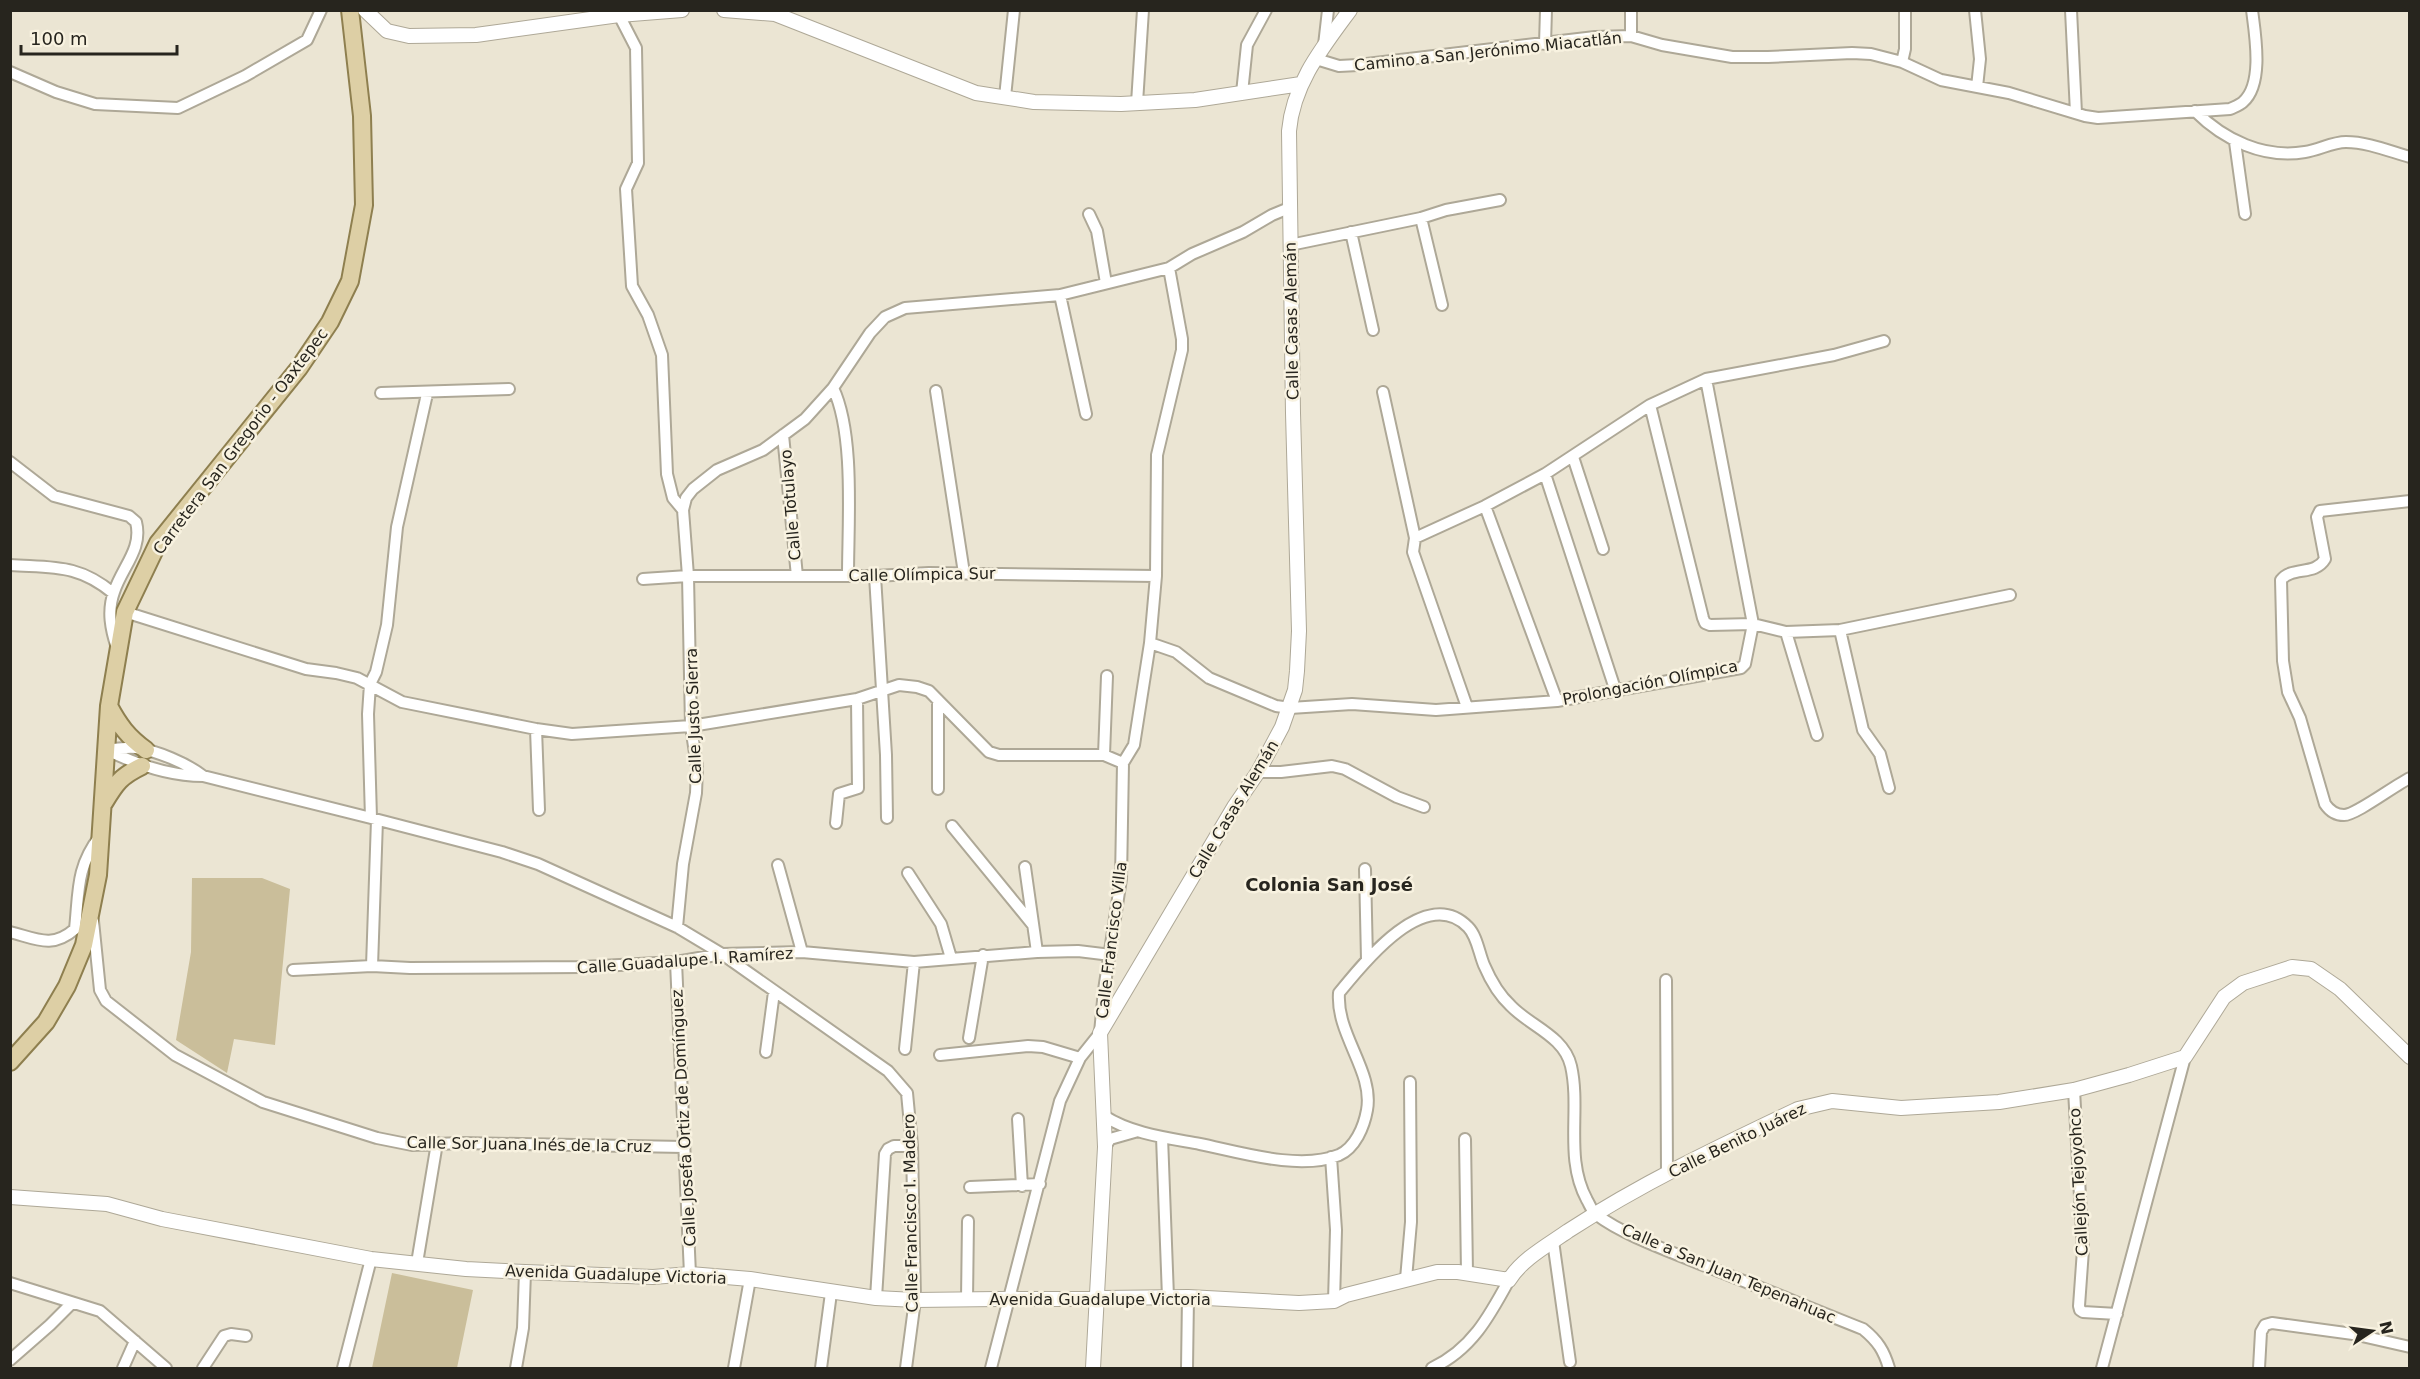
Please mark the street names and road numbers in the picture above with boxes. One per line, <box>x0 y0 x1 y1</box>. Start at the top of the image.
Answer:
street label: Camino a San Jerónimo Miacatlán <box>1353 28 1623 75</box>
street label: Calle Casas Alemán <box>1281 242 1302 400</box>
street label: Carretera San Gregorio - Oaxtepec <box>149 325 332 558</box>
street label: Calle Totulayo <box>776 449 805 561</box>
street label: Calle Olímpica Sur <box>848 564 996 585</box>
street label: Calle Justo Sierra <box>682 648 705 784</box>
street label: Prolongación Olímpica <box>1561 656 1739 709</box>
street label: Calle Casas Alemán <box>1185 737 1282 882</box>
street label: Calle Francisco Villa <box>1092 860 1131 1020</box>
street label: Calle Guadalupe I. Ramírez <box>576 943 794 978</box>
street label: Calle Josefa Ortiz de Domínguez <box>667 989 700 1247</box>
street label: Calle Benito Juárez <box>1665 1099 1809 1182</box>
street label: Callejón Tejoyohco <box>2065 1107 2092 1257</box>
street label: Calle Francisco I. Madero <box>899 1113 922 1313</box>
street label: Calle Sor Juana Inés de la Cruz <box>406 1133 652 1156</box>
street label: Calle a San Juan Tepenahuac <box>1619 1220 1839 1327</box>
street label: Avenida Guadalupe Victoria <box>505 1261 727 1288</box>
street label: Avenida Guadalupe Victoria <box>989 1290 1211 1309</box>

